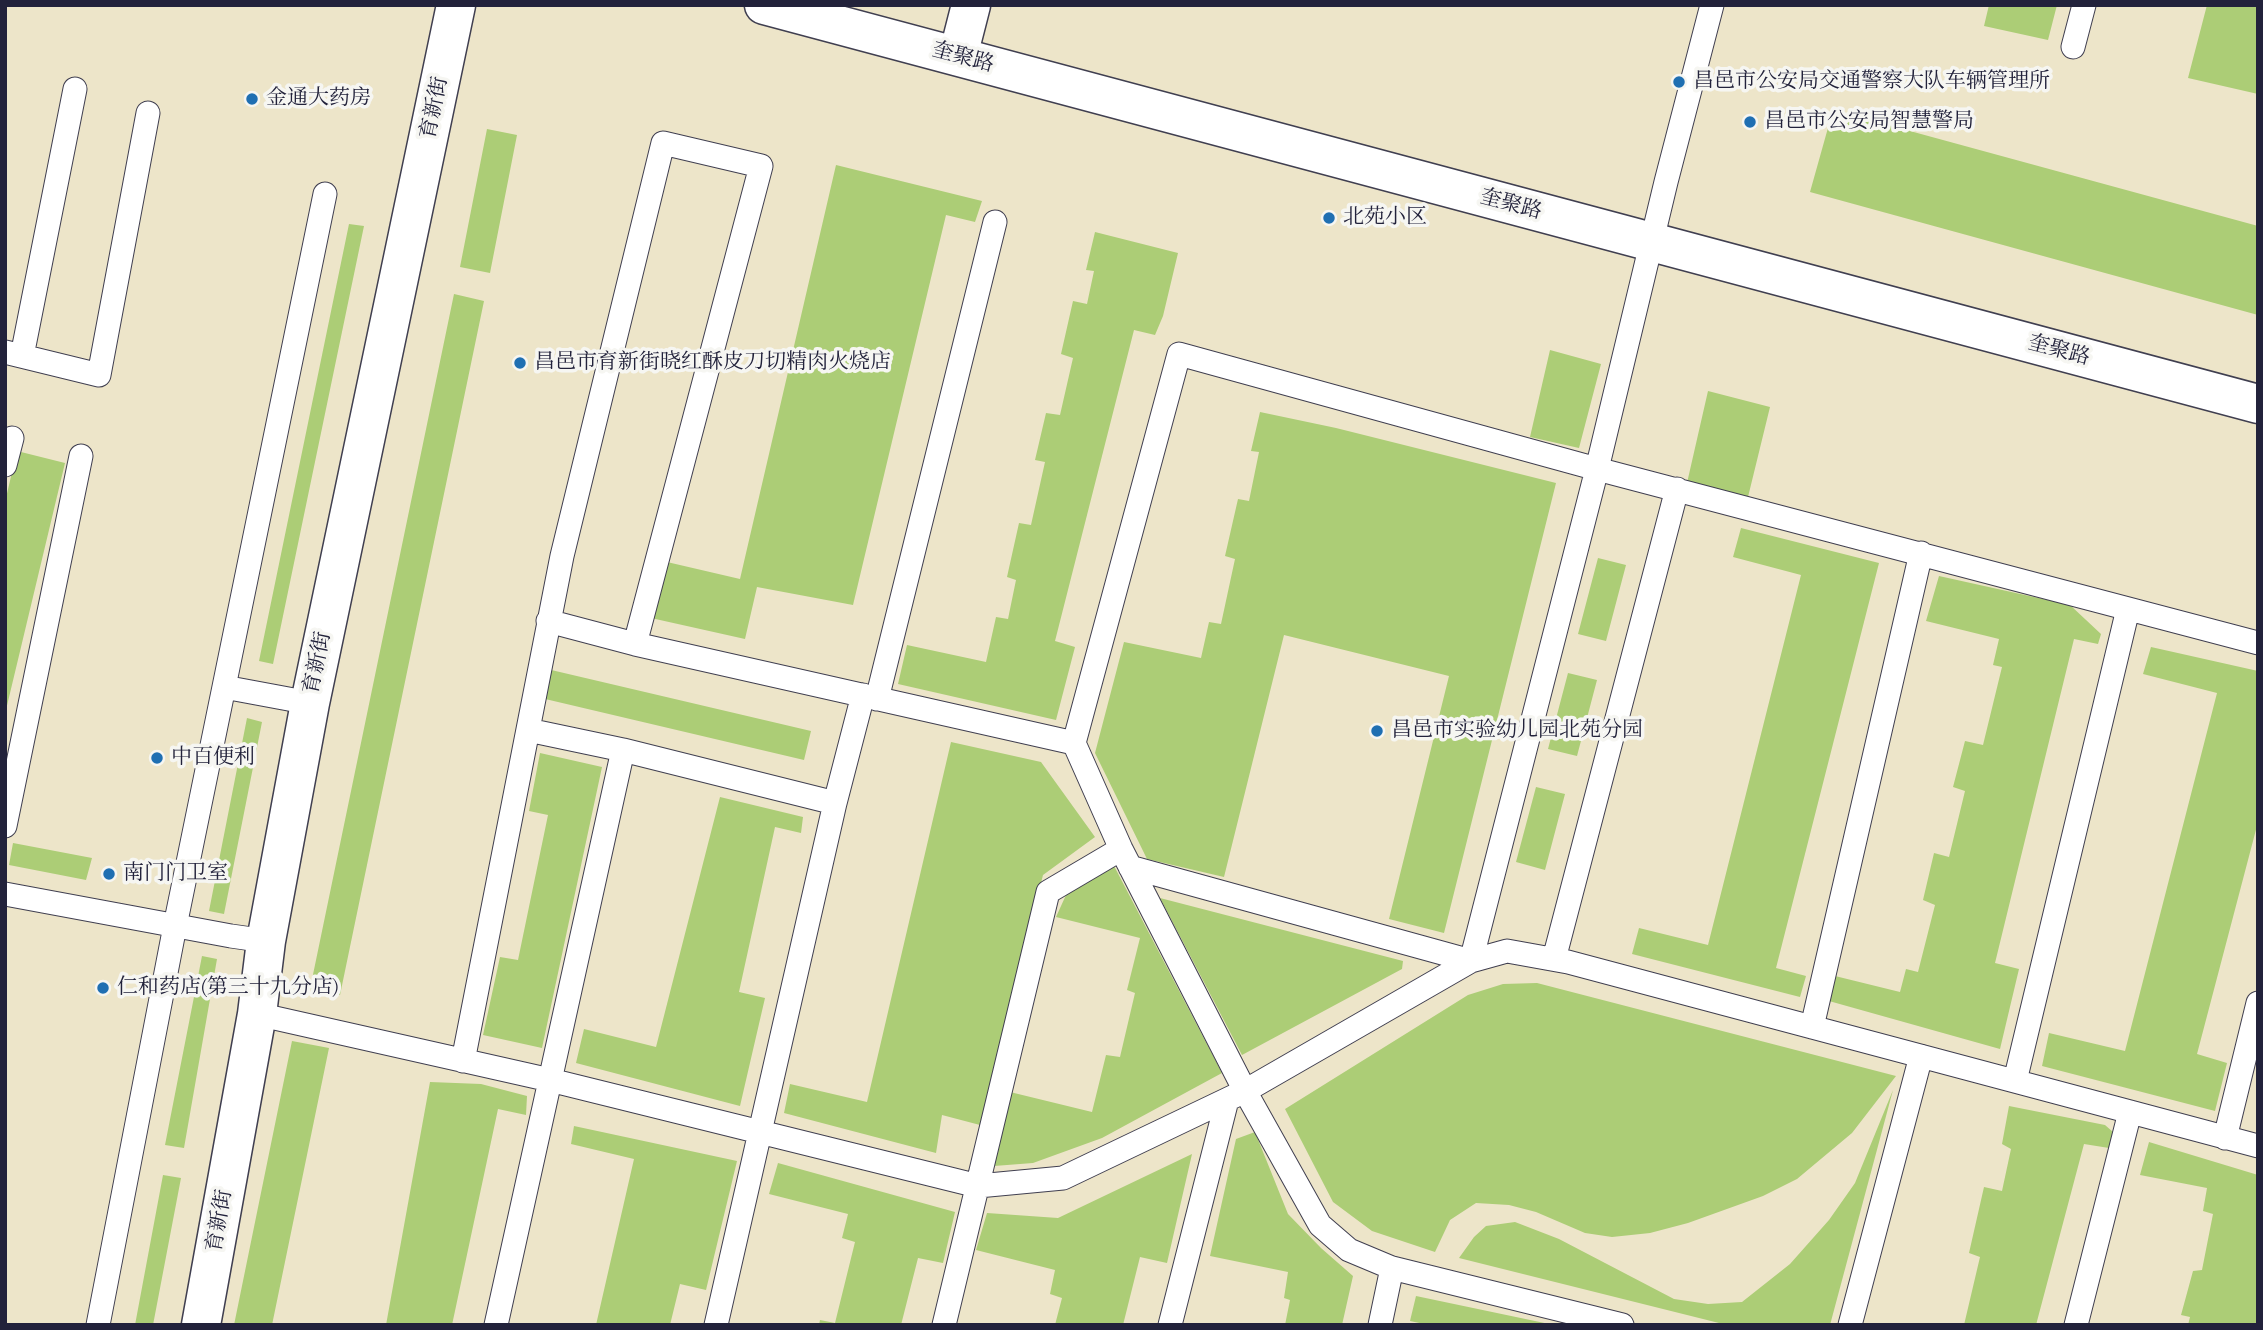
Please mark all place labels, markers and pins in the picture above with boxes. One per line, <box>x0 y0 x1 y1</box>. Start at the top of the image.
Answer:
place label: 昌邑市公安局交通警察大队车辆管理所 <box>1693 69 2050 95</box>
marker: 昌邑市公安局交通警察大队车辆管理所 <box>1671 74 1687 90</box>
place label: 金通大药房 <box>266 86 371 112</box>
marker: 金通大药房 <box>244 91 260 107</box>
place label: 昌邑市公安局智慧警局 <box>1764 109 1974 135</box>
marker: 昌邑市公安局智慧警局 <box>1742 114 1758 130</box>
place label: 北苑小区 <box>1343 205 1427 231</box>
marker: 北苑小区 <box>1321 210 1337 226</box>
place label: 昌邑市育新街晓红酥皮刀切精肉火烧店 <box>534 350 891 376</box>
marker: 昌邑市育新街晓红酥皮刀切精肉火烧店 <box>512 355 528 371</box>
place label: 昌邑市实验幼儿园北苑分园 <box>1391 718 1643 744</box>
marker: 昌邑市实验幼儿园北苑分园 <box>1369 723 1385 739</box>
place label: 中百便利 <box>171 745 255 771</box>
marker: 中百便利 <box>149 750 165 766</box>
place label: 南门门卫室 <box>123 861 228 887</box>
marker: 南门门卫室 <box>101 866 117 882</box>
place label: 仁和药店(第三十九分店) <box>117 975 339 1001</box>
marker: 仁和药店(第三十九分店) <box>95 980 111 996</box>

